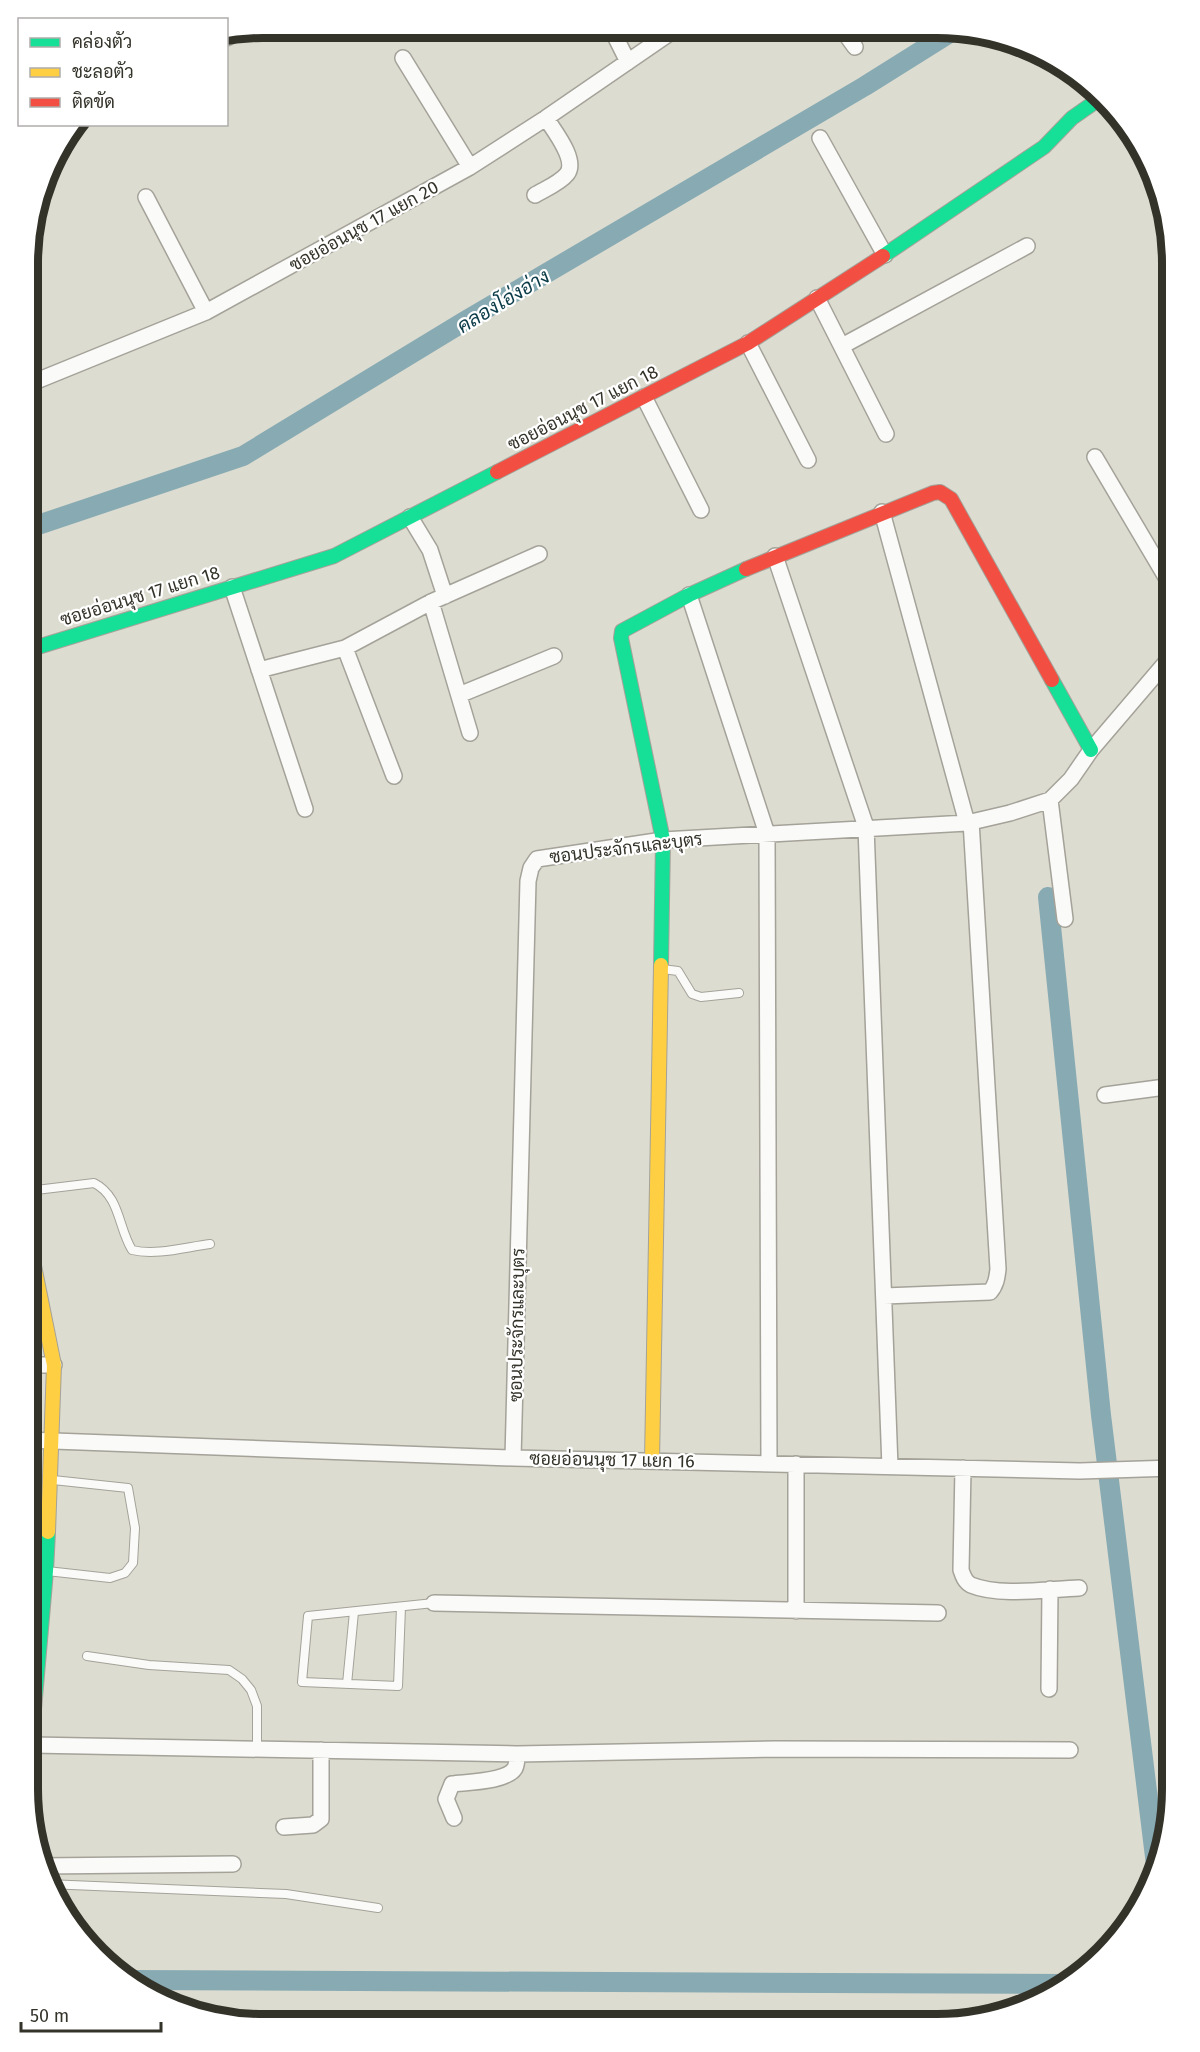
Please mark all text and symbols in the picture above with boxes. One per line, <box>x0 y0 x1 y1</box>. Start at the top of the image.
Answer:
legend <box>18 18 228 126</box>
text: คล่องตัว <box>72 30 132 53</box>
text: ชะลอตัว <box>72 61 134 83</box>
text: ติดขัด <box>72 91 115 113</box>
street label: ซอยอ่อนนุช 17 แยก 20 <box>285 175 443 277</box>
water label: คลองโอ่งอ่าง <box>452 263 553 338</box>
street label: ซอยอ่อนนุช 17 แยก 18 <box>504 360 662 456</box>
street label: ซอยอ่อนนุช 17 แยก 18 <box>57 560 223 632</box>
street label: ซอนประจักรและบุตร <box>548 828 704 869</box>
street label: ซอนประจักรและบุตร <box>505 1248 530 1402</box>
street label: ซอยอ่อนนุช 17 แยก 16 <box>529 1447 695 1473</box>
scale bar <box>21 1995 160 2033</box>
text: 50 m <box>30 2005 69 2027</box>

